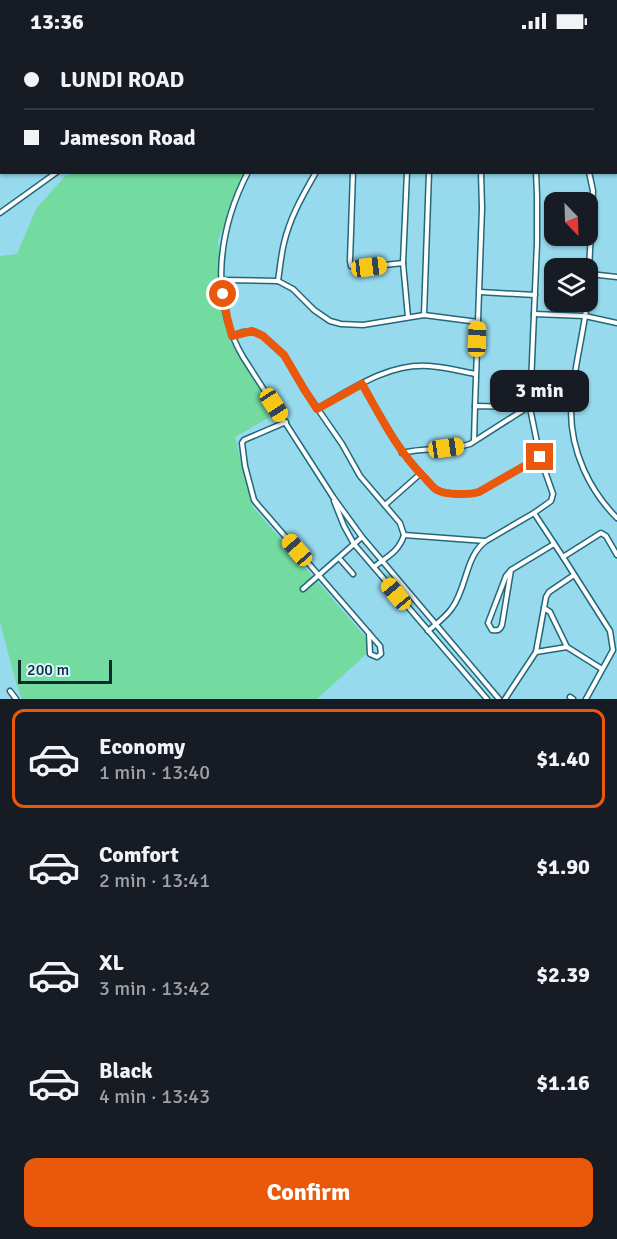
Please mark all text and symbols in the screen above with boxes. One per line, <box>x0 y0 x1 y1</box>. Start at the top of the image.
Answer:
text: 13:36 <box>30 8 84 35</box>
text: LUNDI ROAD <box>60 66 184 93</box>
text: Jameson Road <box>60 124 196 151</box>
north arrow <box>544 192 598 246</box>
map controls <box>544 192 598 312</box>
car <box>350 256 388 278</box>
button: layers <box>544 258 598 312</box>
route start <box>209 280 236 307</box>
car <box>467 321 487 357</box>
callout: 3 min <box>490 370 590 412</box>
text: 3 min <box>515 378 564 403</box>
car <box>257 385 291 425</box>
car <box>427 437 465 459</box>
route end <box>526 443 553 470</box>
car <box>278 531 316 569</box>
car <box>378 574 414 614</box>
scale bar <box>18 657 112 684</box>
text: 200 m <box>27 660 69 680</box>
icon: car <box>27 732 81 786</box>
text: Economy <box>99 733 185 760</box>
text: $1.40 <box>536 745 590 772</box>
text: 1 min · 13:40 <box>99 760 210 785</box>
icon: car <box>27 840 81 894</box>
text: Comfort <box>99 841 179 868</box>
text: $1.90 <box>536 853 590 880</box>
text: 2 min · 13:41 <box>99 868 210 893</box>
icon: car <box>27 948 81 1002</box>
text: XL <box>99 949 124 976</box>
text: $2.39 <box>536 961 590 988</box>
text: 3 min · 13:42 <box>99 976 210 1001</box>
icon: car <box>27 1056 81 1110</box>
text: Black <box>99 1057 153 1084</box>
text: $1.16 <box>536 1069 590 1096</box>
text: 4 min · 13:43 <box>99 1084 210 1109</box>
button: Confirm <box>24 1158 593 1227</box>

